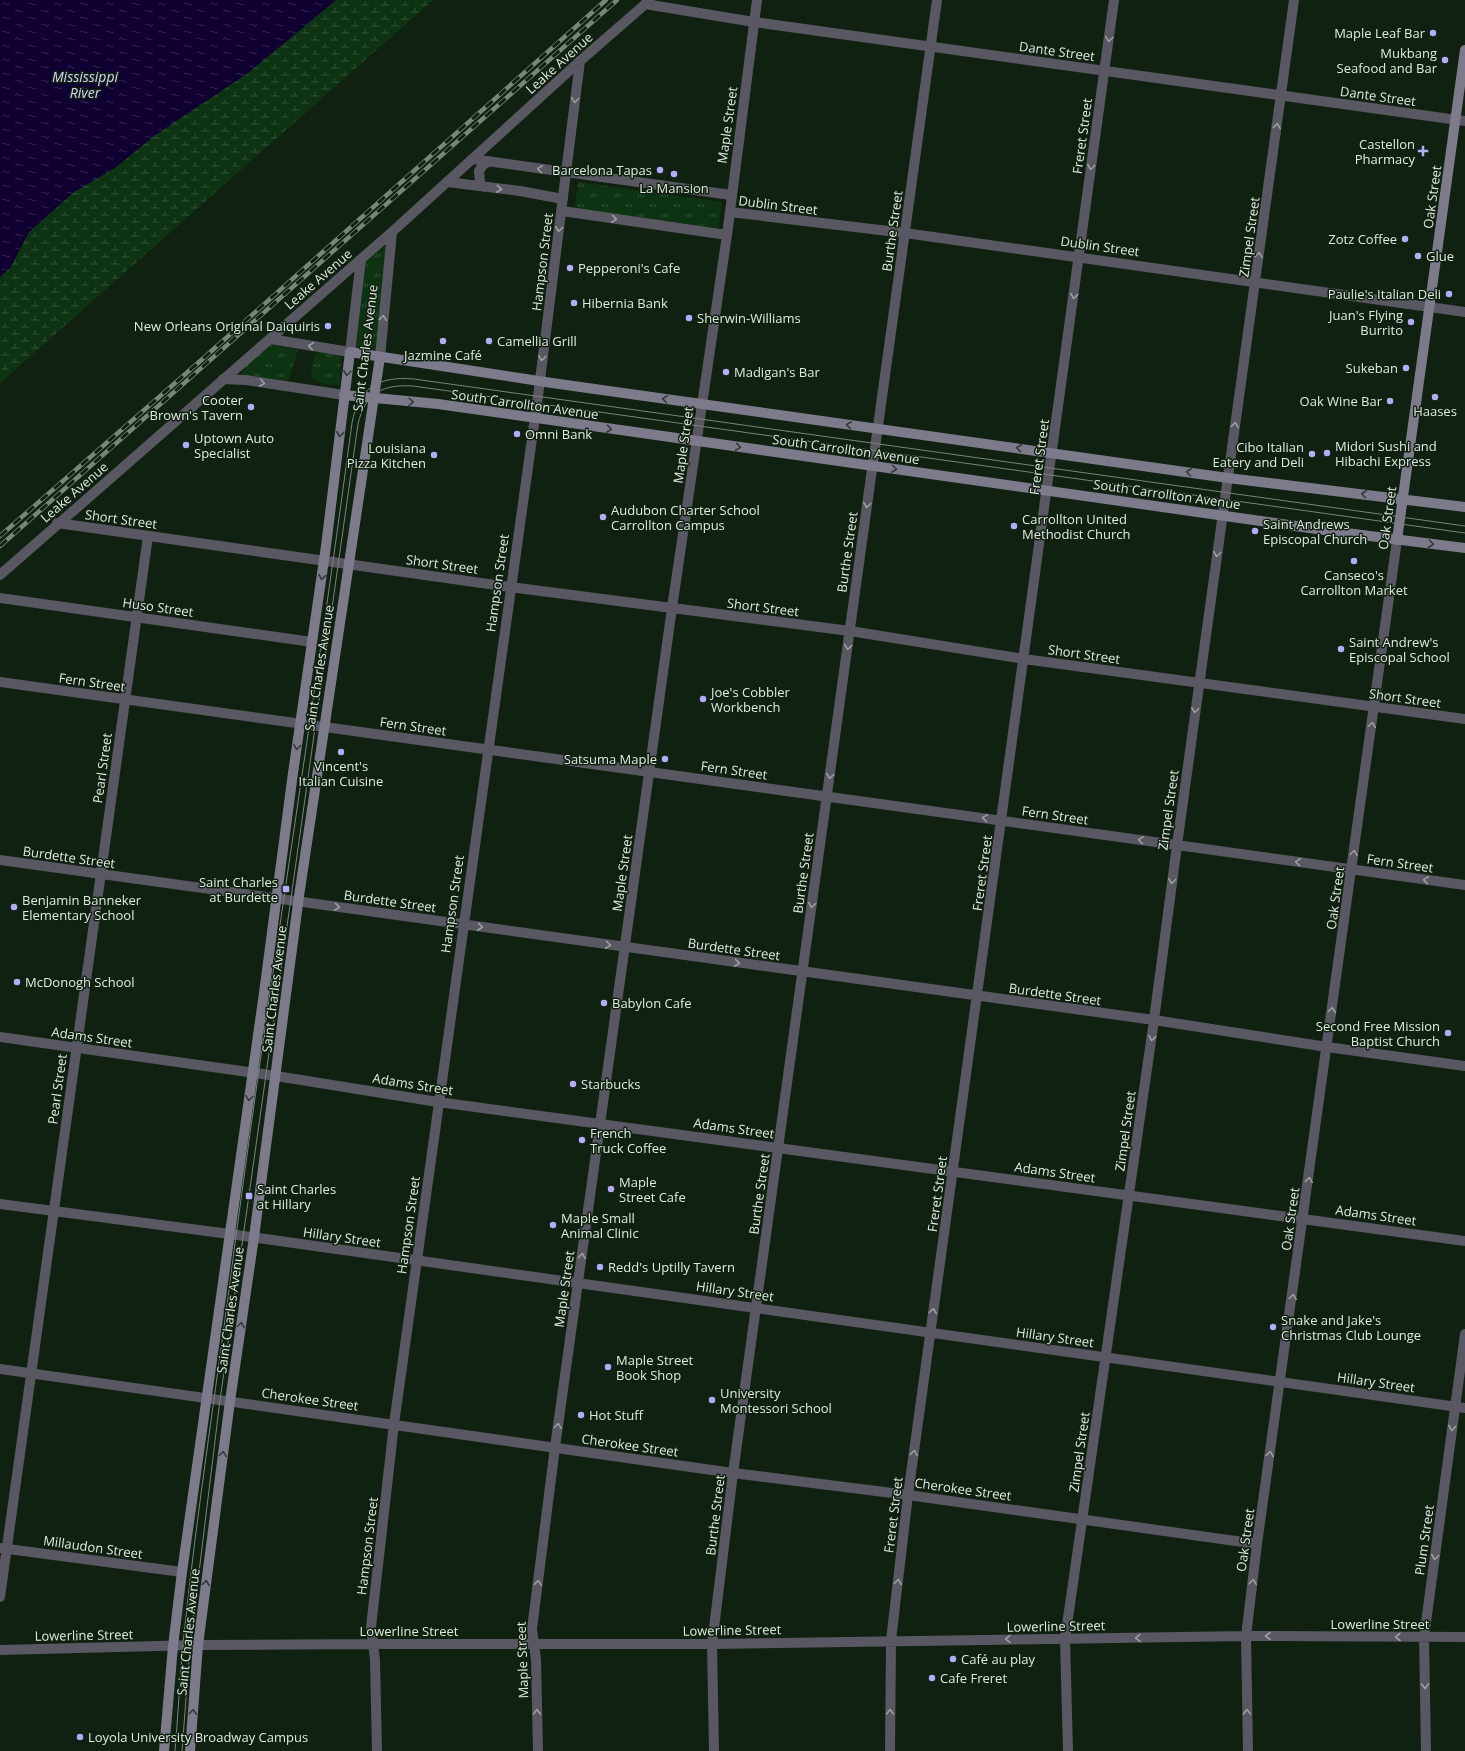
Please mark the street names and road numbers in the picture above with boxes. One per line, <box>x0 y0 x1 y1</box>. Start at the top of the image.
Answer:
street label: Leake Avenue <box>522 28 596 98</box>
street label: Dante Street <box>1018 37 1096 65</box>
street label: Dante Street <box>1339 82 1417 110</box>
street label: Maple Street <box>713 85 741 164</box>
street label: Freret Street <box>1068 97 1096 175</box>
street label: Oak Street <box>1419 164 1445 230</box>
street label: Burthe Street <box>877 189 907 272</box>
street label: Dublin Street <box>737 191 819 219</box>
street label: Zimpel Street <box>1234 195 1264 278</box>
street label: Hampson Street <box>527 212 557 312</box>
street label: Dublin Street <box>1059 232 1141 261</box>
street label: Leake Avenue <box>280 245 356 313</box>
street label: Saint Charles Avenue <box>348 284 382 412</box>
street label: South Carrollton Avenue <box>450 385 600 423</box>
street label: Maple Street <box>669 405 697 484</box>
street label: Freret Street <box>1025 418 1053 496</box>
street label: South Carrollton Avenue <box>771 430 921 468</box>
street label: Leake Avenue <box>36 458 112 526</box>
street label: South Carrollton Avenue <box>1092 475 1242 513</box>
street label: Oak Street <box>1374 485 1400 551</box>
street label: Short Street <box>84 505 159 533</box>
street label: Burthe Street <box>832 510 862 593</box>
street label: Hampson Street <box>481 533 513 633</box>
street label: Short Street <box>405 550 480 578</box>
street label: Huso Street <box>121 593 195 621</box>
street label: Short Street <box>726 594 800 620</box>
street label: Saint Charles Avenue <box>300 604 338 732</box>
street label: Short Street <box>1047 640 1122 668</box>
street label: Fern Street <box>58 668 127 696</box>
street label: Short Street <box>1368 684 1443 712</box>
street label: Fern Street <box>379 712 448 740</box>
street label: Pearl Street <box>88 731 116 804</box>
street label: Fern Street <box>700 756 769 784</box>
street label: Zimpel Street <box>1153 768 1183 851</box>
street label: Fern Street <box>1021 801 1090 829</box>
street label: Burthe Street <box>788 831 818 914</box>
street label: Maple Street <box>608 833 636 912</box>
street label: Freret Street <box>968 834 996 912</box>
street label: Burdette Street <box>22 842 117 872</box>
street label: Fern Street <box>1366 849 1435 877</box>
street label: Hampson Street <box>436 854 468 954</box>
street label: Oak Street <box>1322 865 1348 931</box>
street label: Burdette Street <box>343 886 438 916</box>
street label: Saint Charles Avenue <box>257 925 291 1053</box>
street label: Burdette Street <box>687 934 782 964</box>
street label: Burdette Street <box>1008 979 1103 1009</box>
street label: Adams Street <box>50 1022 134 1052</box>
street label: Pearl Street <box>43 1052 71 1125</box>
street label: Adams Street <box>371 1069 455 1099</box>
street label: Zimpel Street <box>1110 1089 1140 1172</box>
street label: Adams Street <box>692 1113 776 1143</box>
street label: Burthe Street <box>744 1152 774 1235</box>
street label: Freret Street <box>923 1155 951 1233</box>
street label: Adams Street <box>1013 1157 1097 1187</box>
street label: Hampson Street <box>392 1175 424 1275</box>
street label: Oak Street <box>1277 1186 1303 1252</box>
street label: Adams Street <box>1334 1200 1418 1230</box>
street label: Hillary Street <box>302 1223 382 1251</box>
street label: Saint Charles Avenue <box>212 1246 248 1374</box>
street label: Maple Street <box>550 1249 578 1328</box>
street label: Hillary Street <box>695 1277 775 1305</box>
street label: Hillary Street <box>1015 1323 1095 1351</box>
street label: Hillary Street <box>1336 1368 1416 1396</box>
street label: Cherokee Street <box>260 1383 360 1415</box>
street label: Zimpel Street <box>1064 1410 1094 1493</box>
street label: Cherokee Street <box>580 1429 680 1461</box>
street label: Burthe Street <box>701 1473 729 1556</box>
street label: Cherokee Street <box>913 1473 1013 1505</box>
street label: Freret Street <box>879 1476 907 1554</box>
street label: Hampson Street <box>352 1496 382 1596</box>
street label: Plum Street <box>1410 1503 1438 1576</box>
street label: Oak Street <box>1232 1507 1258 1573</box>
street label: Millaudon Street <box>42 1531 144 1563</box>
street label: Saint Charles Avenue <box>172 1568 204 1696</box>
street label: Lowerline Street <box>1331 1615 1430 1633</box>
street label: Lowerline Street <box>1006 1616 1106 1636</box>
street label: Lowerline Street <box>682 1620 782 1640</box>
street label: Maple Street <box>512 1621 532 1699</box>
street label: Lowerline Street <box>360 1622 459 1640</box>
street label: Lowerline Street <box>34 1625 134 1645</box>

